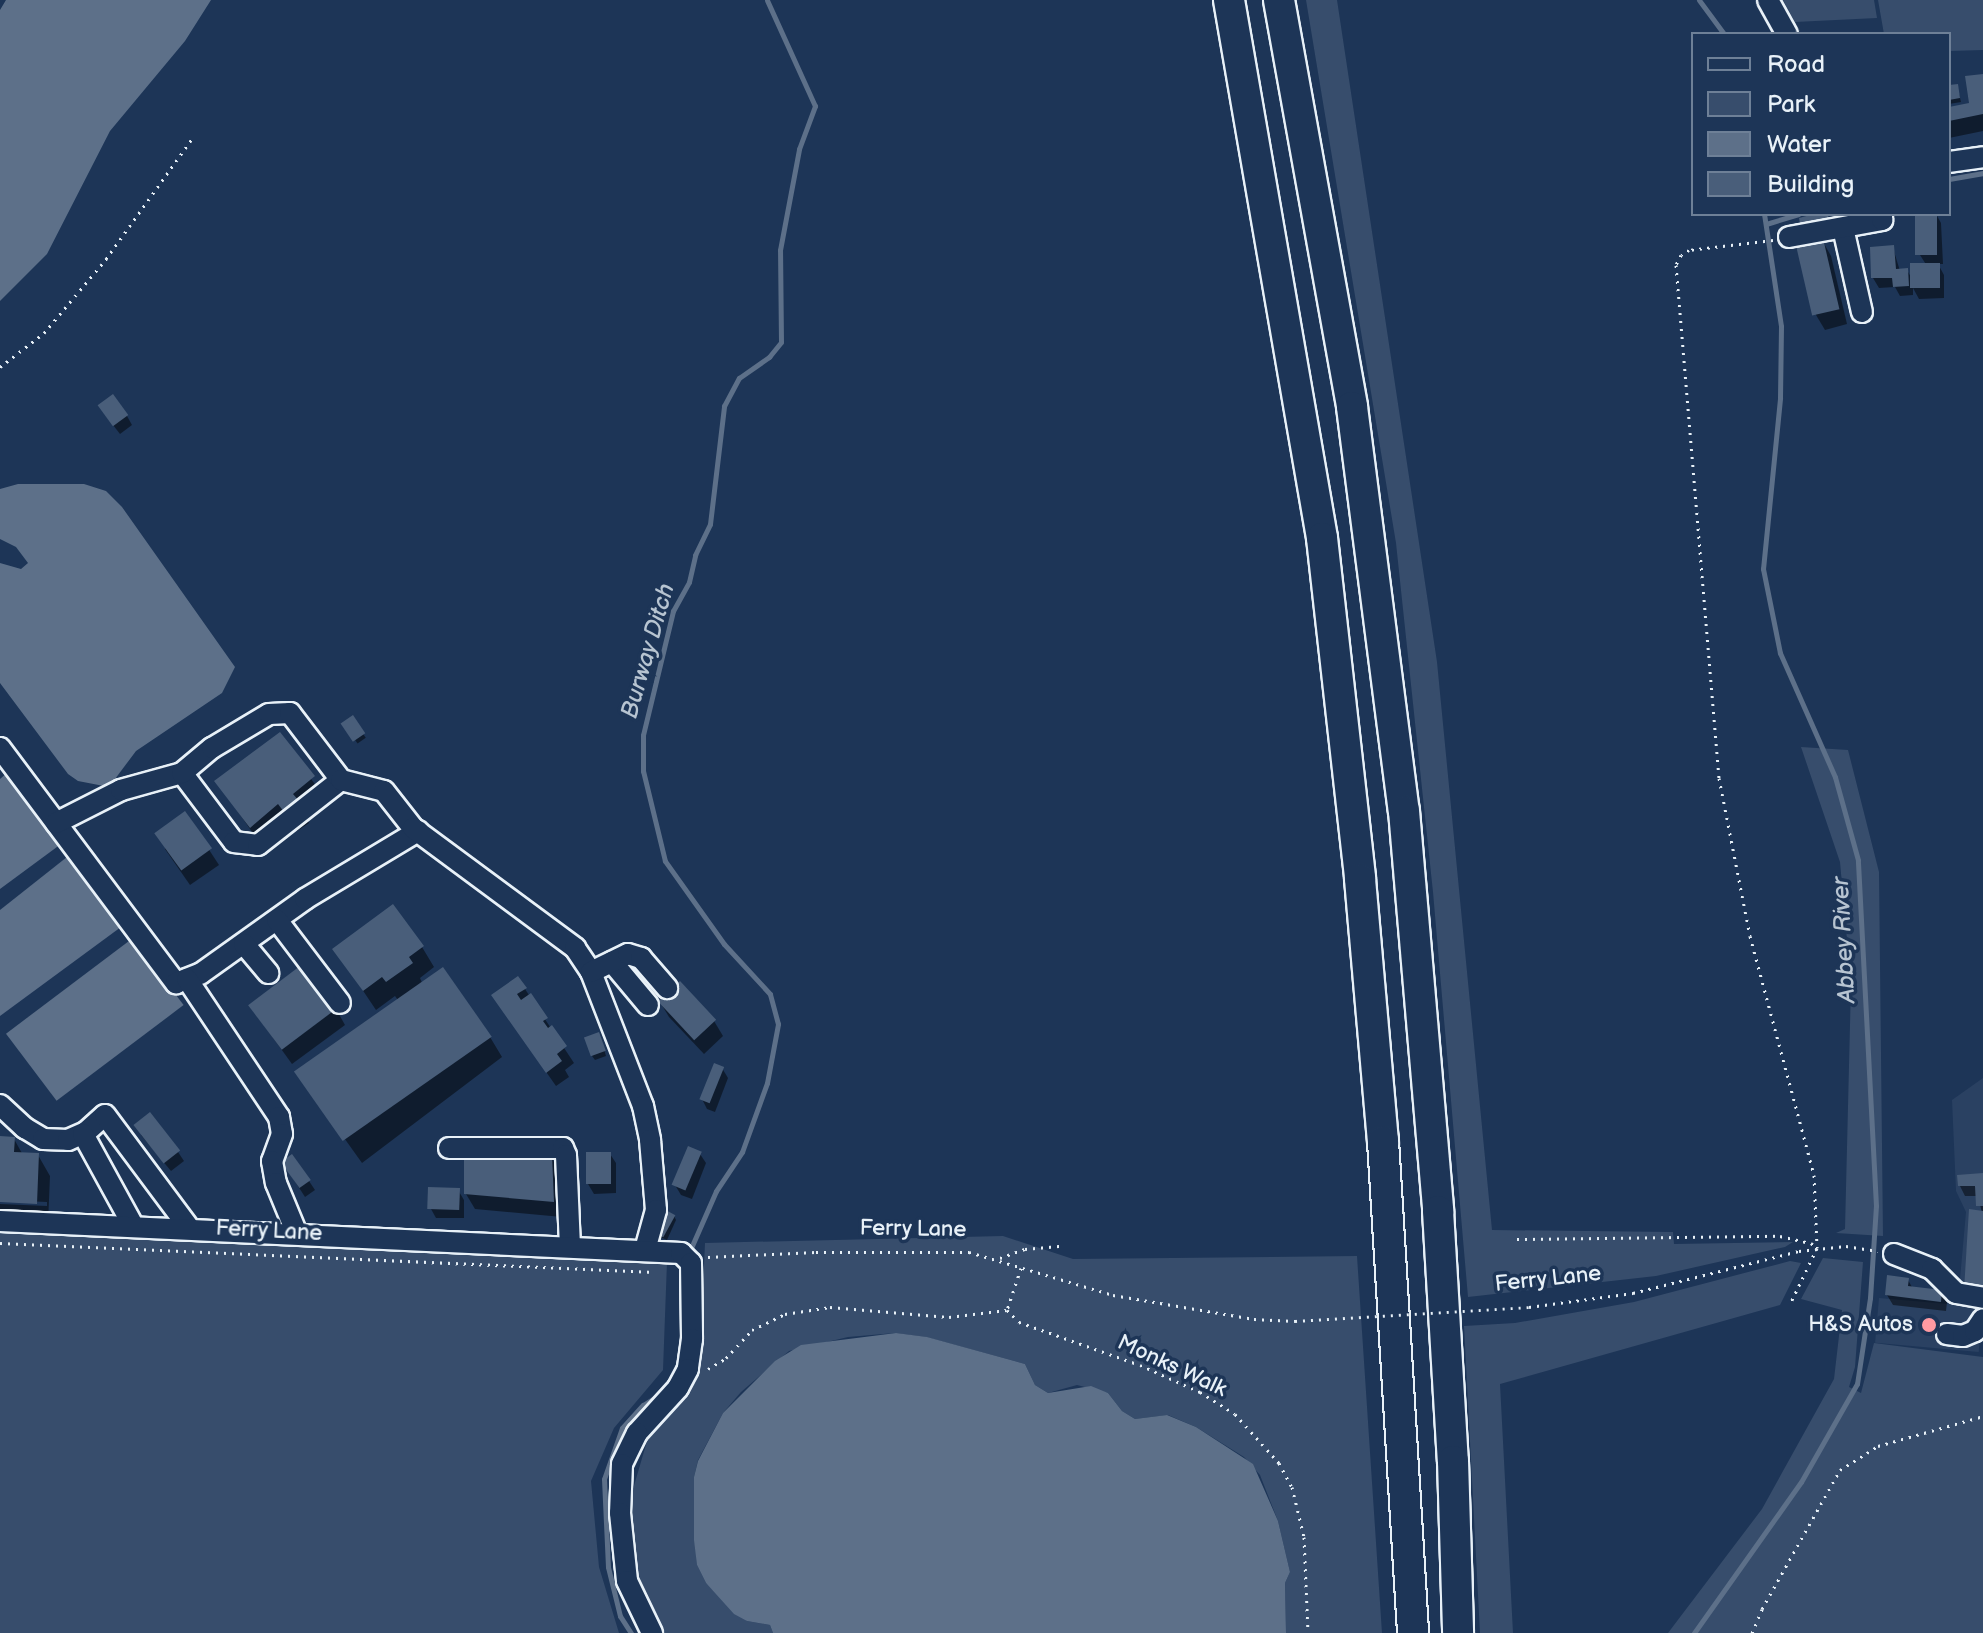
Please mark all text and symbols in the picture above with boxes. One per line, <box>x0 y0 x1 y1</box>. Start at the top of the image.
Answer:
legend <box>1691 32 1951 216</box>
text: Road <box>1767 50 1825 79</box>
text: Park <box>1767 90 1815 119</box>
text: Water <box>1767 130 1831 159</box>
text: Building <box>1767 170 1854 199</box>
water label: Burway Ditch <box>615 580 681 722</box>
water label: Abbey River <box>1826 875 1862 1005</box>
street label: Ferry Lane <box>214 1215 324 1247</box>
street label: Ferry Lane <box>859 1215 967 1243</box>
street label: Ferry Lane <box>1493 1260 1603 1298</box>
place label: H&S Autos <box>1808 1312 1913 1338</box>
marker: H&S Autos <box>1920 1316 1938 1334</box>
street label: Monks Walk <box>1113 1329 1231 1403</box>

